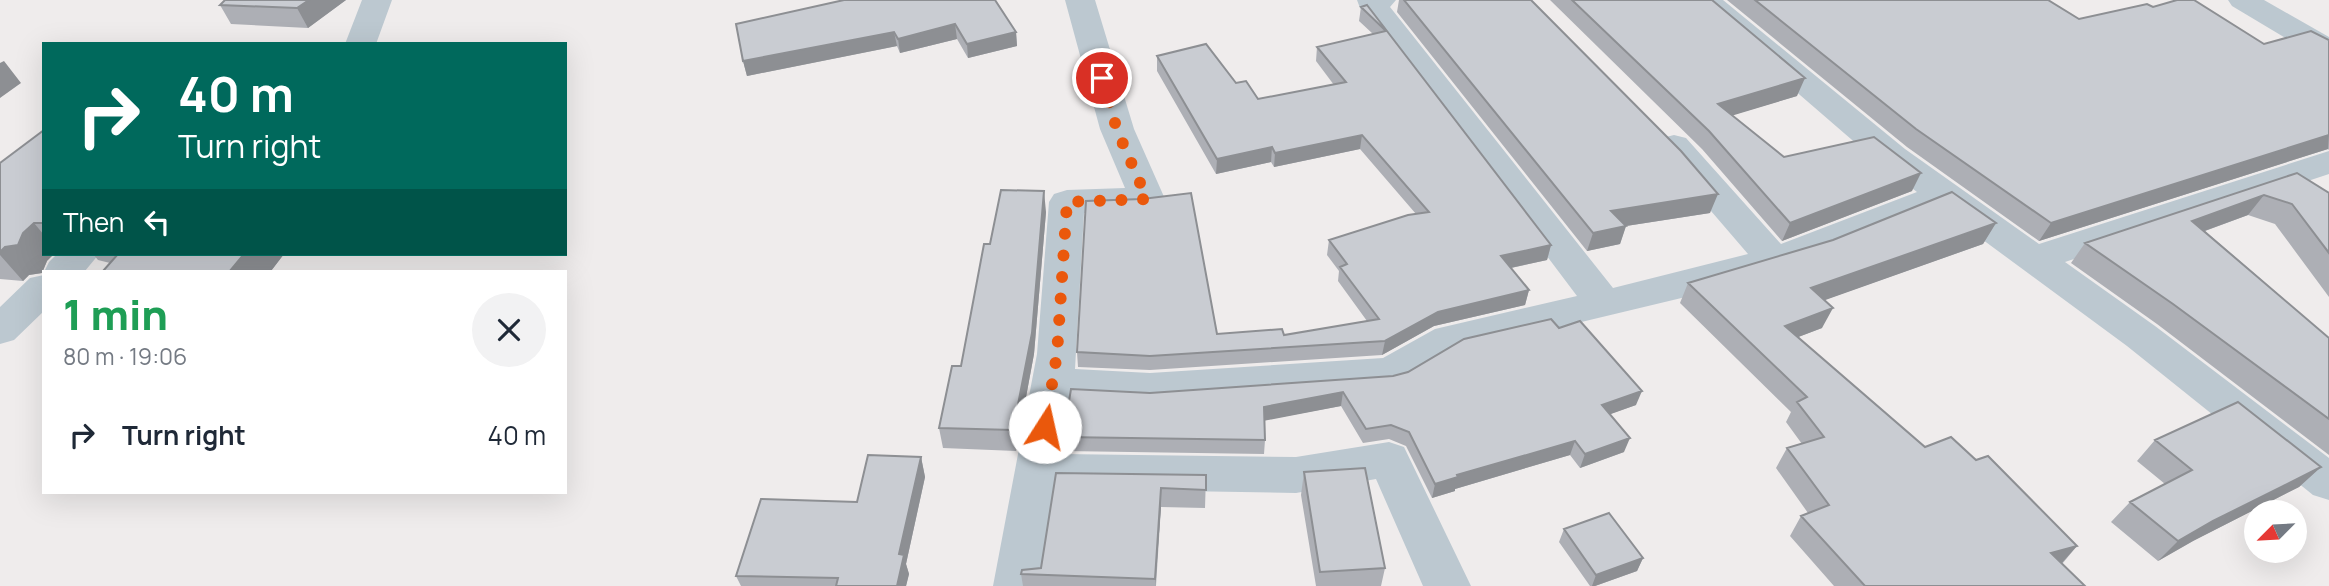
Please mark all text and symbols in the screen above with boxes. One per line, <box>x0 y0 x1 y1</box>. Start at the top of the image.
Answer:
pin <box>1072 48 1132 108</box>
icon: arrive <box>1083 59 1121 97</box>
text: 40 m <box>178 60 294 127</box>
icon: right <box>63 70 154 161</box>
text: Turn right <box>178 124 321 168</box>
icon: left <box>138 203 176 241</box>
text: Then <box>63 204 124 240</box>
text: 1 min <box>63 285 168 343</box>
button: close <box>472 293 546 367</box>
text: 80 m · 19:06 <box>63 340 187 372</box>
position arrow <box>1008 390 1082 464</box>
icon: right <box>63 416 101 454</box>
text: Turn right <box>122 417 246 453</box>
text: 40 m <box>488 417 546 453</box>
north arrow <box>2244 500 2306 564</box>
map controls <box>2244 500 2307 563</box>

